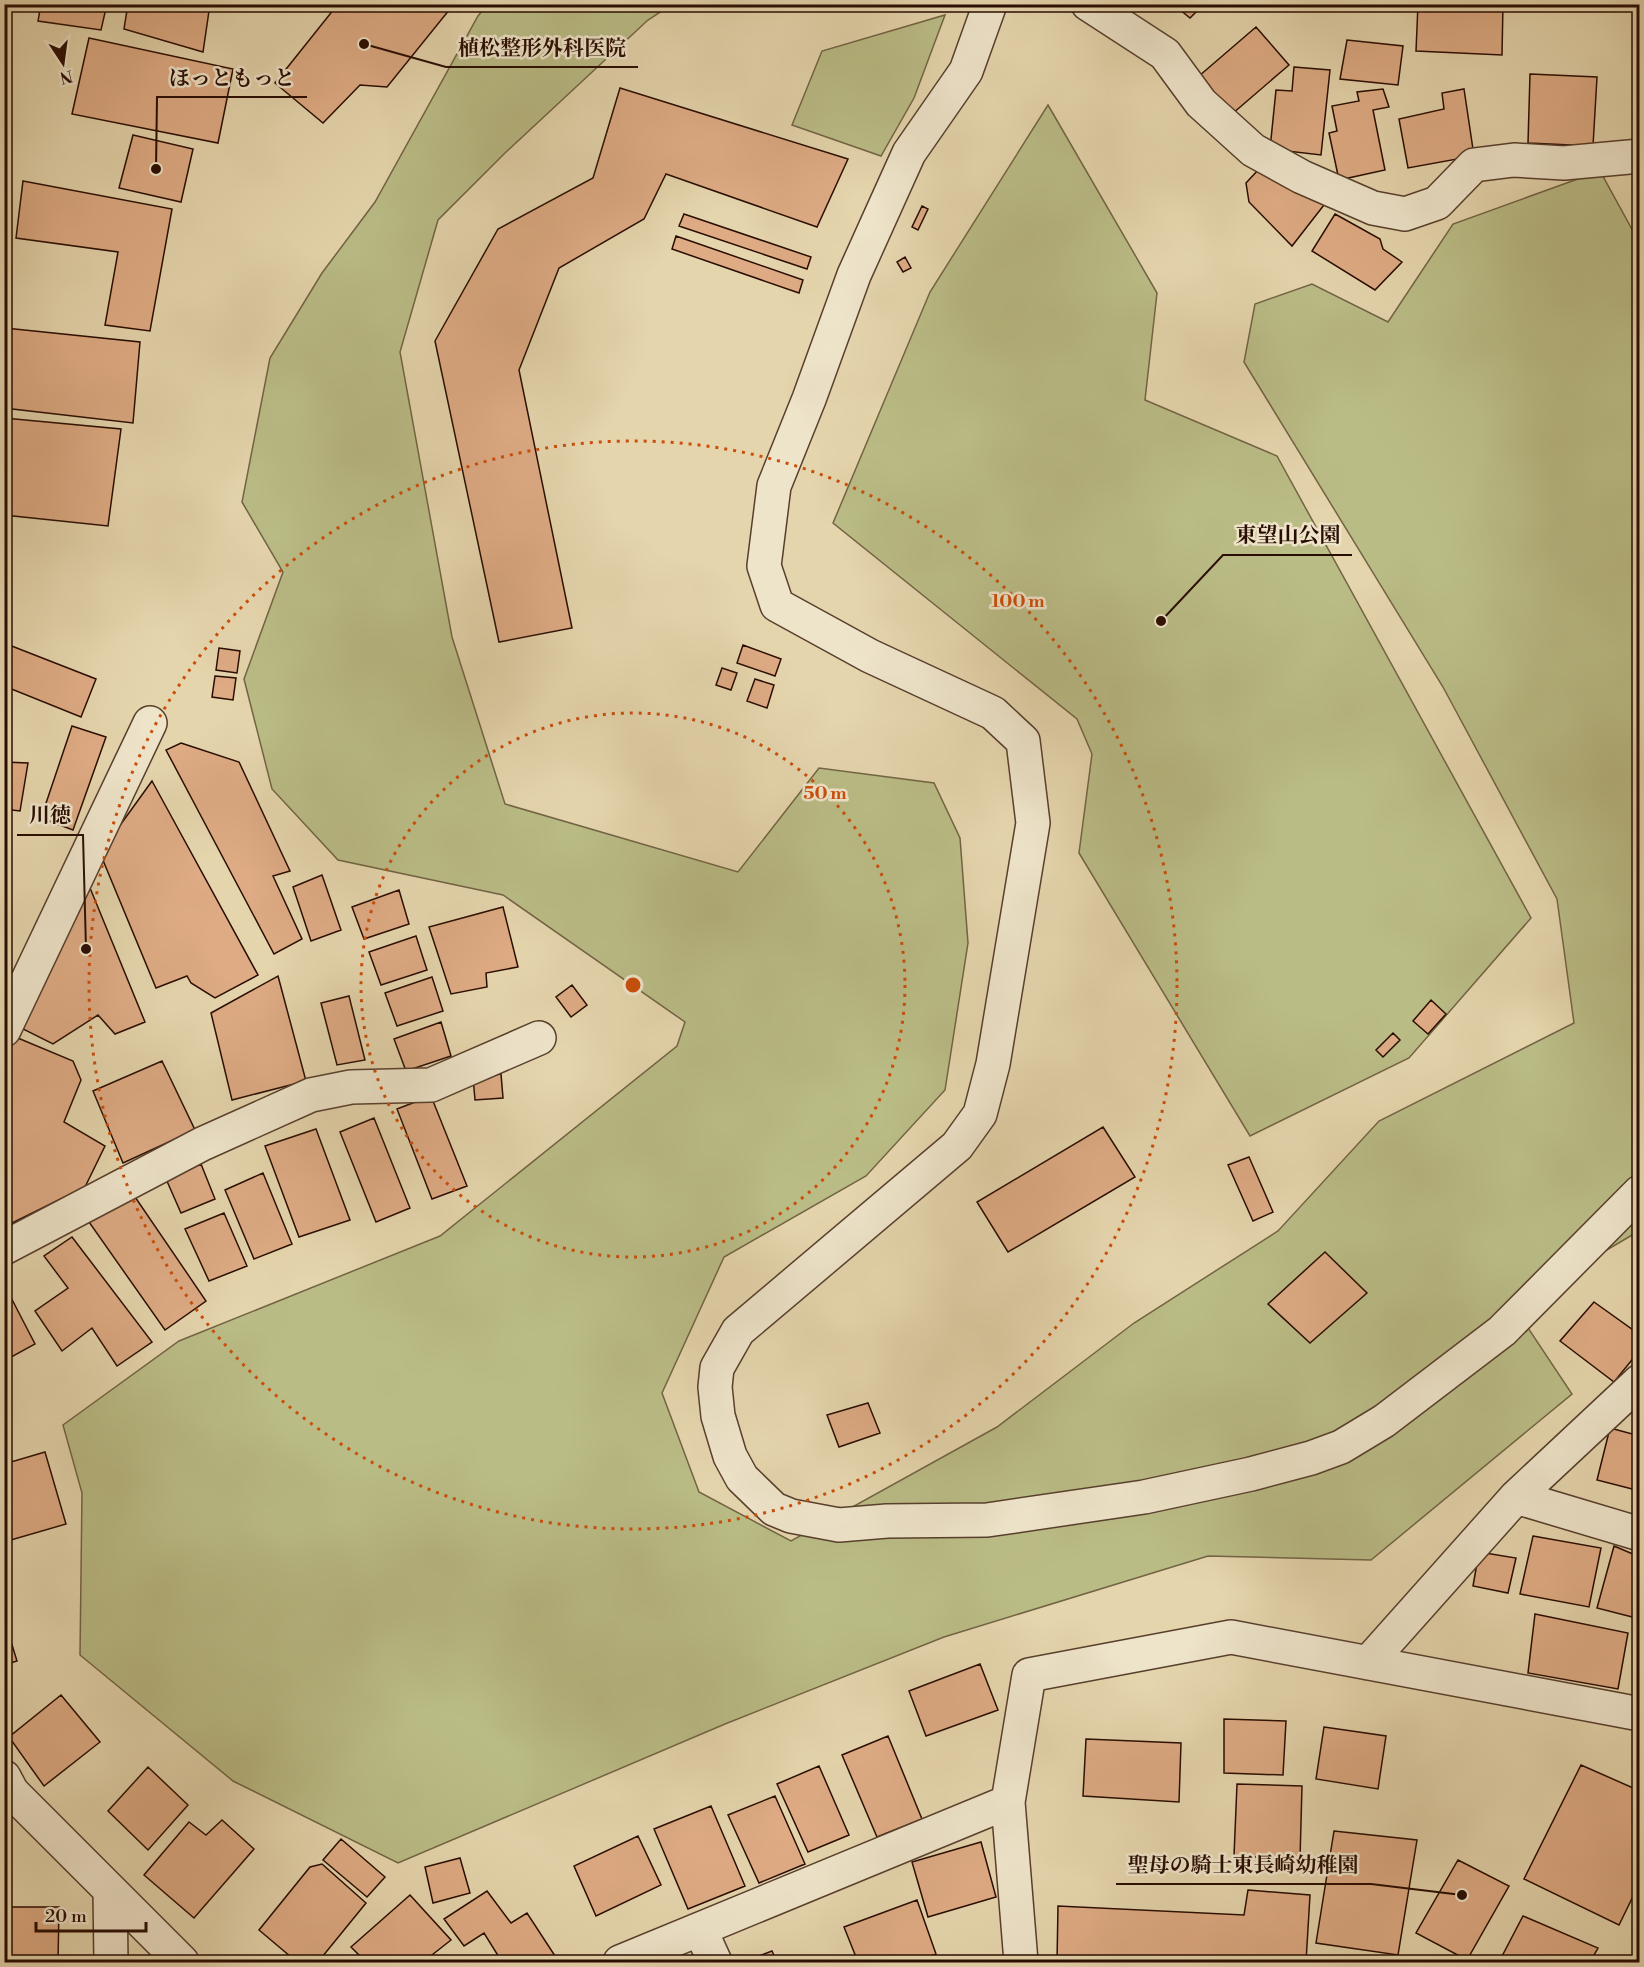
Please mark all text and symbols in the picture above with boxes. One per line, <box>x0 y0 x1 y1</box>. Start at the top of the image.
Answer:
callout: 植松整形外科医院 <box>446 28 638 67</box>
north arrow <box>33 33 93 93</box>
text: 植松整形外科医院 <box>458 36 626 62</box>
callout: ほっともっと <box>157 58 307 97</box>
text: N <box>57 65 75 88</box>
text: ほっともっと <box>169 66 295 92</box>
callout: 東望山公園 <box>1223 516 1352 555</box>
text: 東望山公園 <box>1236 523 1341 549</box>
text: 100 m <box>991 590 1045 613</box>
text: 50 m <box>803 782 847 805</box>
callout: 川徳 <box>17 796 83 835</box>
text: 川徳 <box>29 803 71 829</box>
centre of rings <box>623 975 643 995</box>
callout: 聖母の騎士東長崎幼稚園 <box>1116 1845 1371 1884</box>
text: 聖母の騎士東長崎幼稚園 <box>1128 1853 1359 1879</box>
scale bar <box>36 1895 146 1933</box>
text: 20 m <box>45 1905 87 1928</box>

